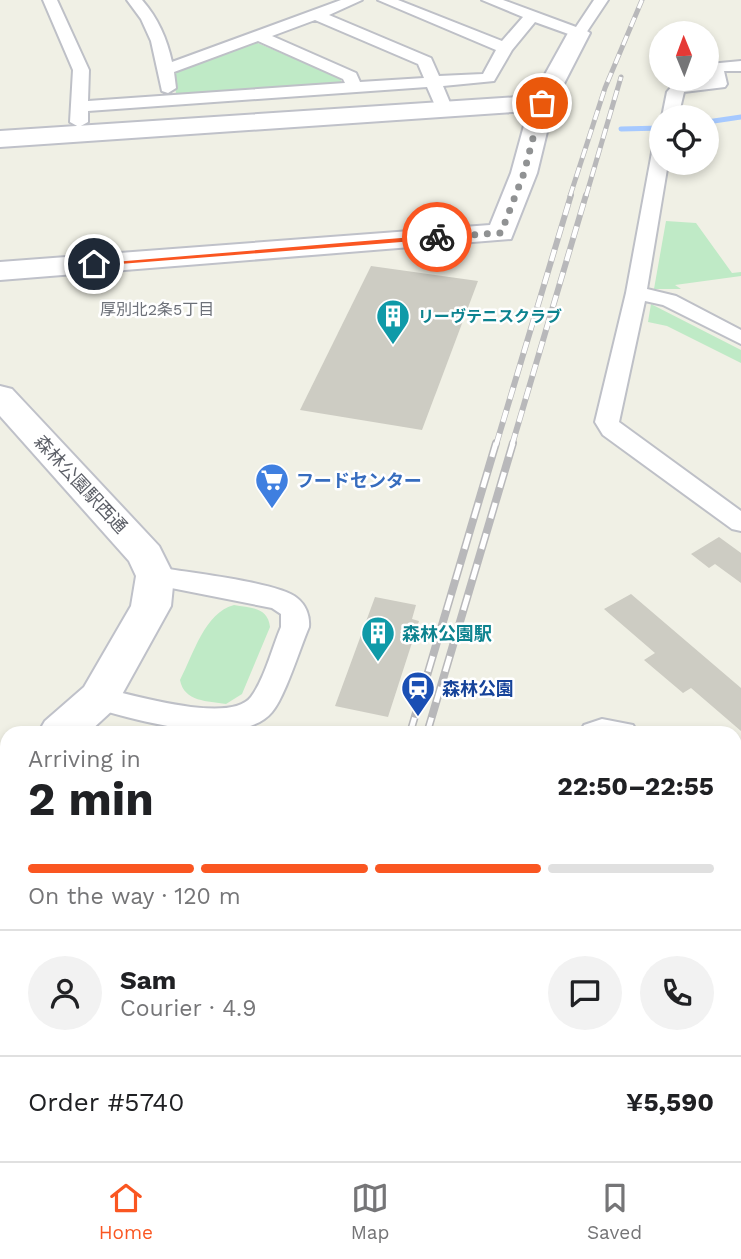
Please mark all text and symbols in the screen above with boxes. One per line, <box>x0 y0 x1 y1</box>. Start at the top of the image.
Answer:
north arrow <box>649 21 719 91</box>
map controls <box>649 21 719 175</box>
pin <box>512 73 572 133</box>
icon: bag <box>523 84 561 122</box>
button: locate <box>649 105 719 175</box>
courier <box>402 202 472 272</box>
icon: bike <box>418 218 456 256</box>
pin <box>64 234 124 294</box>
icon: home <box>75 245 113 283</box>
building icon: リーヴテニスクラブ <box>374 297 412 346</box>
district label: 厚別北2条5丁目 <box>100 300 214 319</box>
place label: リーヴテニスクラブ <box>418 307 562 326</box>
street label: 森林公園駅西通 <box>30 431 132 537</box>
supermarket icon: フードセンター <box>253 461 291 510</box>
place label: フードセンター <box>296 470 422 491</box>
building icon: 森林公園駅 <box>359 614 397 663</box>
place label: 森林公園駅 <box>402 623 492 644</box>
station icon: 森林公園 <box>399 669 437 718</box>
place label: 森林公園 <box>442 678 514 699</box>
text: Arriving in <box>28 746 141 773</box>
text: 22:50–22:55 <box>557 771 714 801</box>
text: 2 min <box>28 772 154 826</box>
text: On the way · 120 m <box>28 883 241 910</box>
button: person <box>28 956 102 1030</box>
button: chat <box>548 956 622 1030</box>
button: phone <box>640 956 714 1030</box>
text: Sam <box>120 965 176 995</box>
text: Courier · 4.9 <box>120 995 256 1022</box>
text: Order #5740 <box>28 1087 184 1117</box>
text: ¥5,590 <box>626 1087 714 1117</box>
tab: Home <box>99 1179 153 1244</box>
tab: Map <box>351 1179 389 1244</box>
tab: Saved <box>587 1179 642 1244</box>

